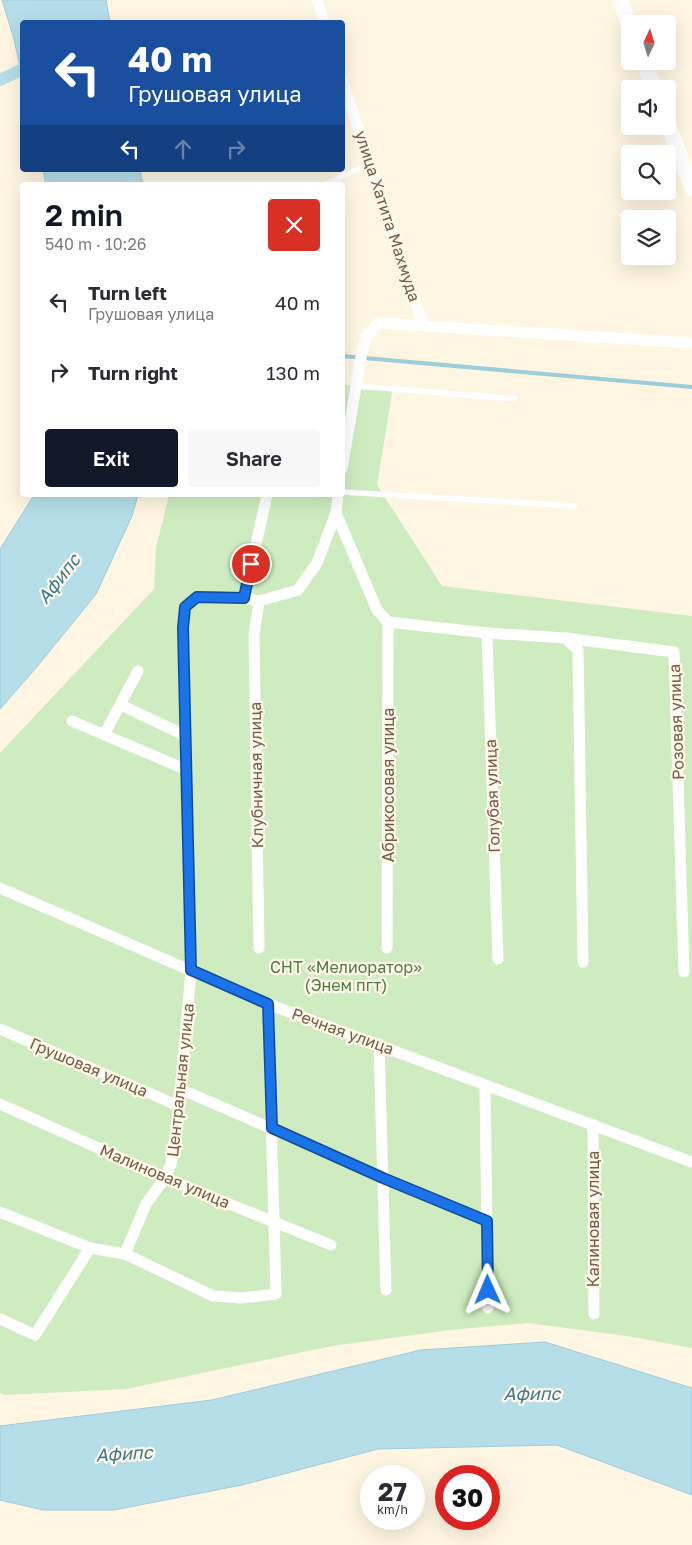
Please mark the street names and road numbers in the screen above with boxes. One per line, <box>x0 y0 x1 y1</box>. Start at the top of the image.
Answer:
street label: улица Хатита Махмуда <box>351 128 425 304</box>
street label: Розовая улица <box>664 664 688 780</box>
street label: Клубничная улица <box>245 702 267 848</box>
street label: Абрикосовая улица <box>378 708 398 862</box>
street label: Голубая улица <box>480 739 504 853</box>
street label: Центральная улица <box>162 1002 198 1158</box>
street label: Речная улица <box>289 1003 397 1059</box>
street label: Грушовая улица <box>27 1033 151 1101</box>
street label: Малиновая улица <box>97 1140 233 1212</box>
street label: Калиновая улица <box>583 1151 603 1287</box>

